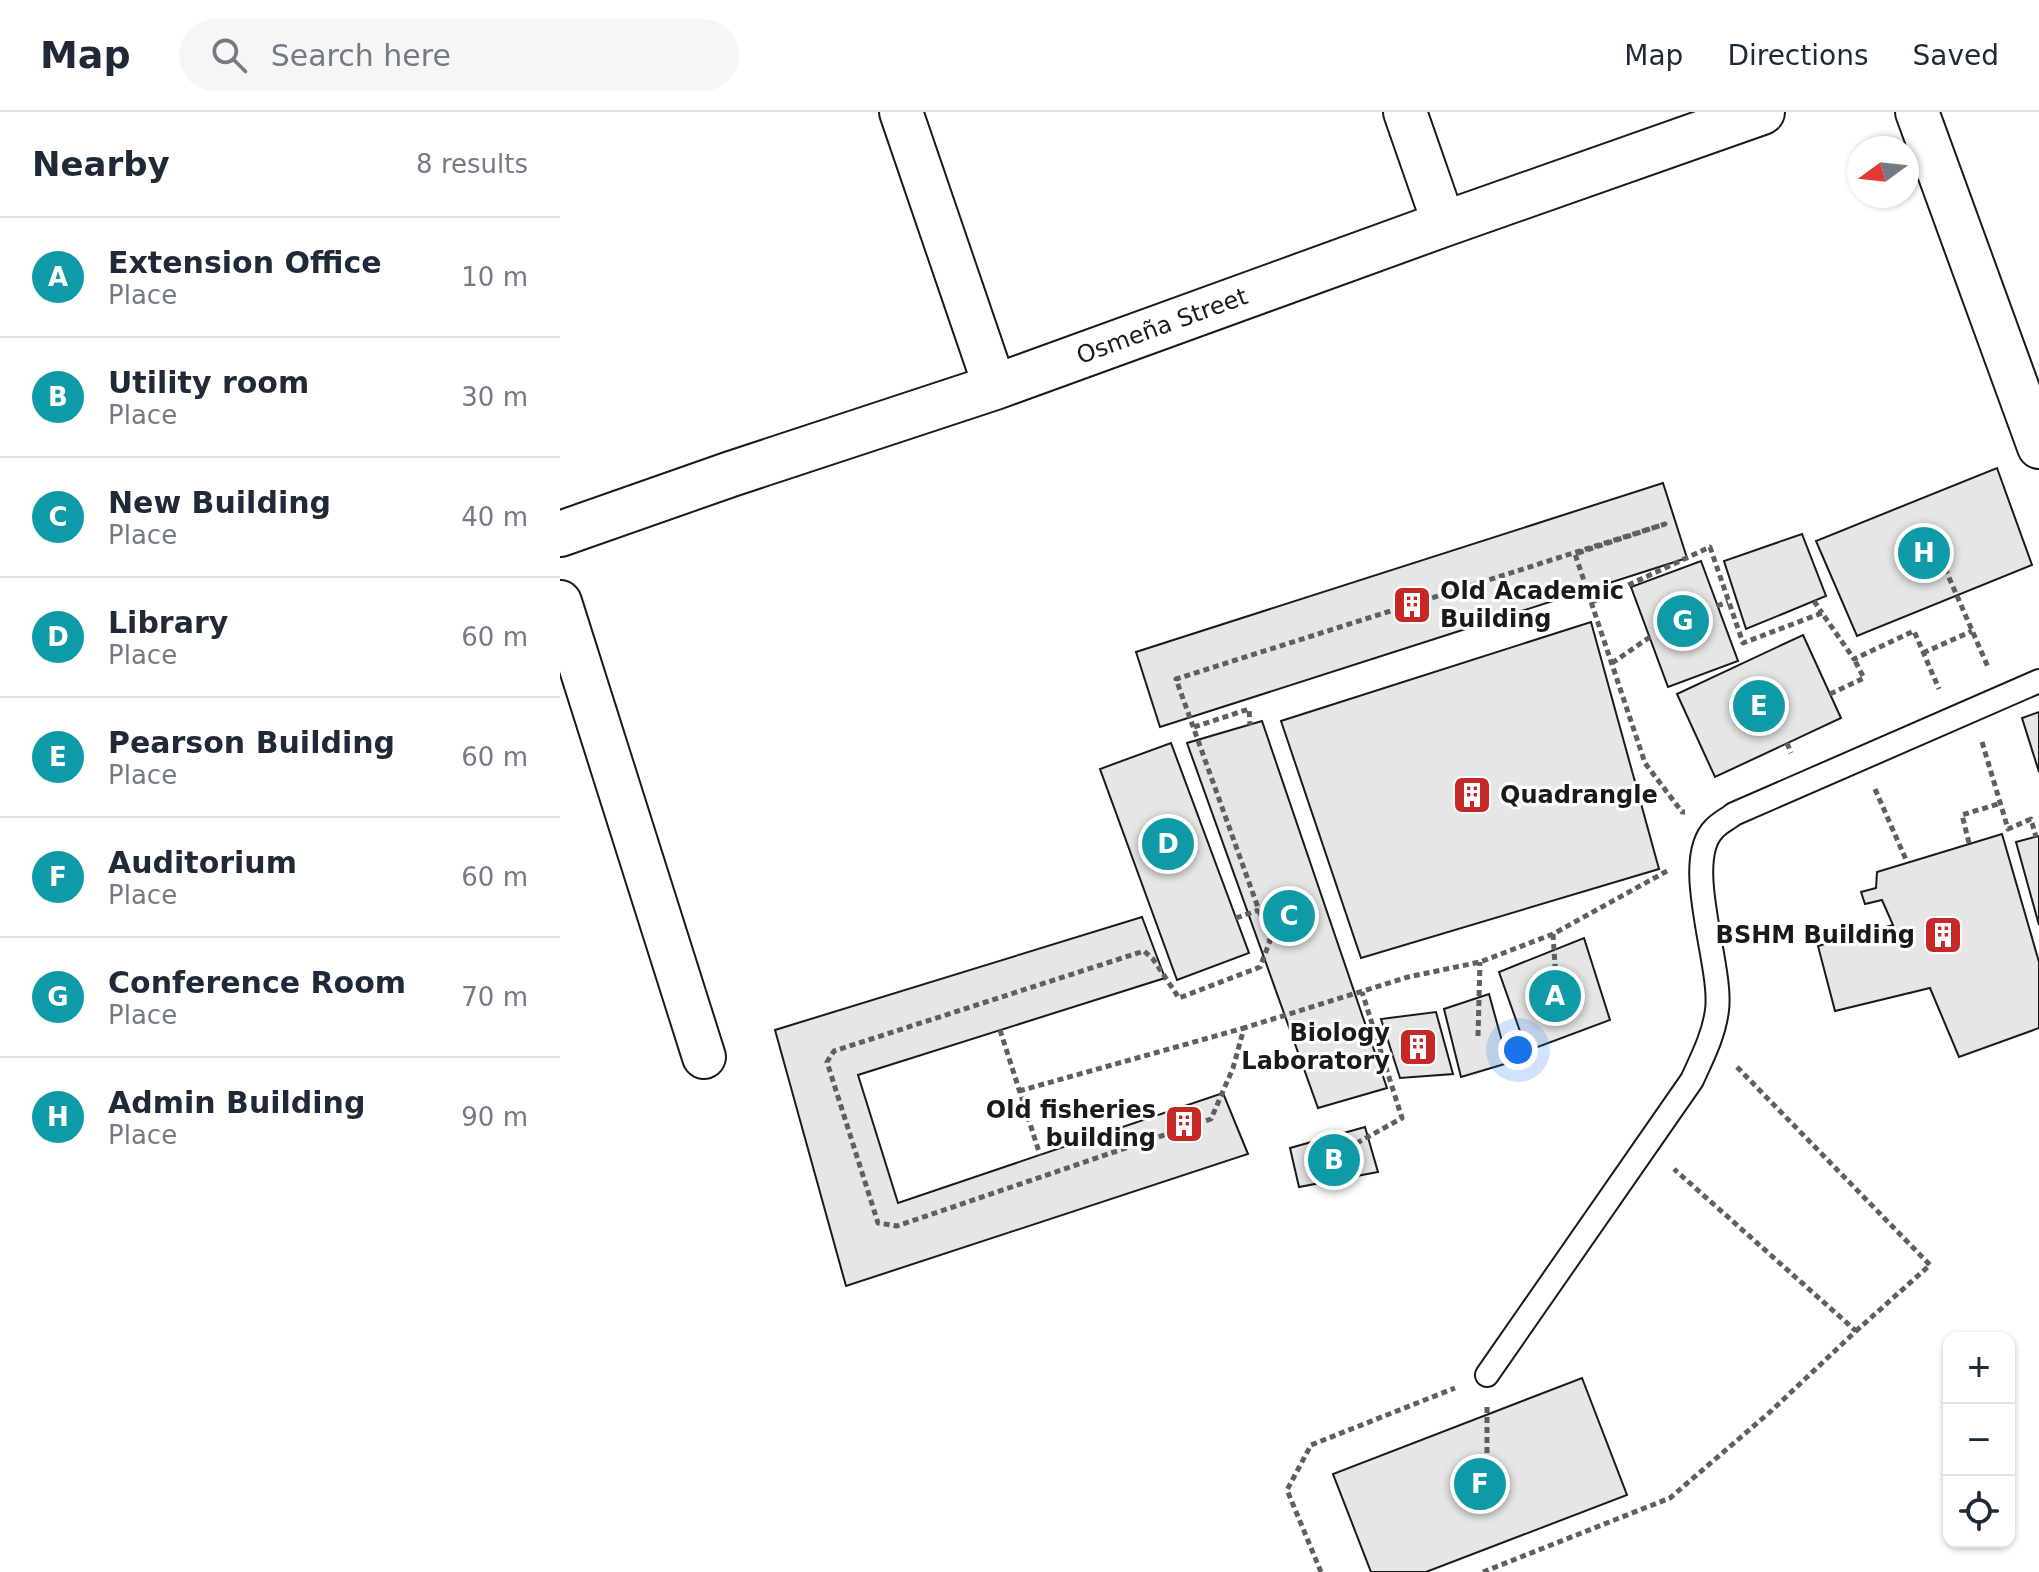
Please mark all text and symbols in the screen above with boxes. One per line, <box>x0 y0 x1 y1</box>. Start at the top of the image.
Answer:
search box <box>179 19 739 91</box>
text: Map <box>40 33 131 77</box>
icon: search <box>207 33 251 77</box>
text: Search here <box>271 38 451 73</box>
text: Map <box>1624 39 1683 72</box>
text: Directions <box>1727 39 1868 72</box>
text: Saved <box>1912 39 1999 72</box>
north arrow <box>1847 136 1919 208</box>
text: Nearby <box>32 144 170 184</box>
text: 8 results <box>416 149 528 179</box>
text: Extension Office <box>108 245 382 280</box>
text: A <box>48 262 68 292</box>
text: 10 m <box>461 262 528 292</box>
text: Place <box>108 280 177 310</box>
street label: Osmeña Street <box>1073 282 1251 370</box>
text: Utility room <box>108 365 309 400</box>
text: B <box>48 382 68 412</box>
text: 30 m <box>461 382 528 412</box>
text: Place <box>108 400 177 430</box>
text: New Building <box>108 485 331 520</box>
text: C <box>48 502 68 532</box>
text: 40 m <box>461 502 528 532</box>
text: Place <box>108 520 177 550</box>
pin: H <box>1898 523 1950 583</box>
place label: Old Academic Building <box>1440 577 1624 633</box>
building icon: Old Academic Building <box>1391 584 1433 626</box>
pin: G <box>1657 591 1709 651</box>
text: Library <box>108 605 228 640</box>
text: D <box>47 622 69 652</box>
text: 60 m <box>461 622 528 652</box>
text: Place <box>108 640 177 670</box>
pin: E <box>1733 676 1785 736</box>
text: Pearson Building <box>108 725 395 760</box>
text: E <box>49 742 67 772</box>
text: 60 m <box>461 742 528 772</box>
text: Place <box>108 760 177 790</box>
building icon: Quadrangle <box>1451 774 1493 816</box>
place label: Quadrangle <box>1500 781 1658 809</box>
pin: D <box>1142 814 1194 874</box>
text: Auditorium <box>108 845 297 880</box>
text: F <box>49 862 67 892</box>
text: 60 m <box>461 862 528 892</box>
text: Place <box>108 880 177 910</box>
pin: C <box>1263 886 1315 946</box>
building icon: BSHM Building <box>1922 914 1964 956</box>
place label: BSHM Building <box>1716 921 1915 949</box>
text: Conference Room <box>108 965 406 1000</box>
pin: A <box>1529 966 1581 1026</box>
text: G <box>47 982 69 1012</box>
text: 70 m <box>461 982 528 1012</box>
text: Place <box>108 1000 177 1030</box>
place label: Biology Laboratory <box>1241 1019 1390 1075</box>
building icon: Biology Laboratory <box>1397 1026 1439 1068</box>
your location <box>1498 1030 1538 1070</box>
text: Admin Building <box>108 1085 365 1120</box>
place label: Old fisheries building <box>986 1096 1156 1152</box>
text: H <box>47 1102 69 1132</box>
text: 90 m <box>461 1102 528 1132</box>
building icon: Old fisheries building <box>1163 1103 1205 1145</box>
text: Place <box>108 1120 177 1150</box>
pin: B <box>1308 1130 1360 1190</box>
map controls <box>1943 1332 2015 1548</box>
button: + <box>1943 1332 2015 1404</box>
button: − <box>1943 1404 2015 1476</box>
pin: F <box>1454 1454 1506 1514</box>
button: locate <box>1943 1476 2015 1548</box>

